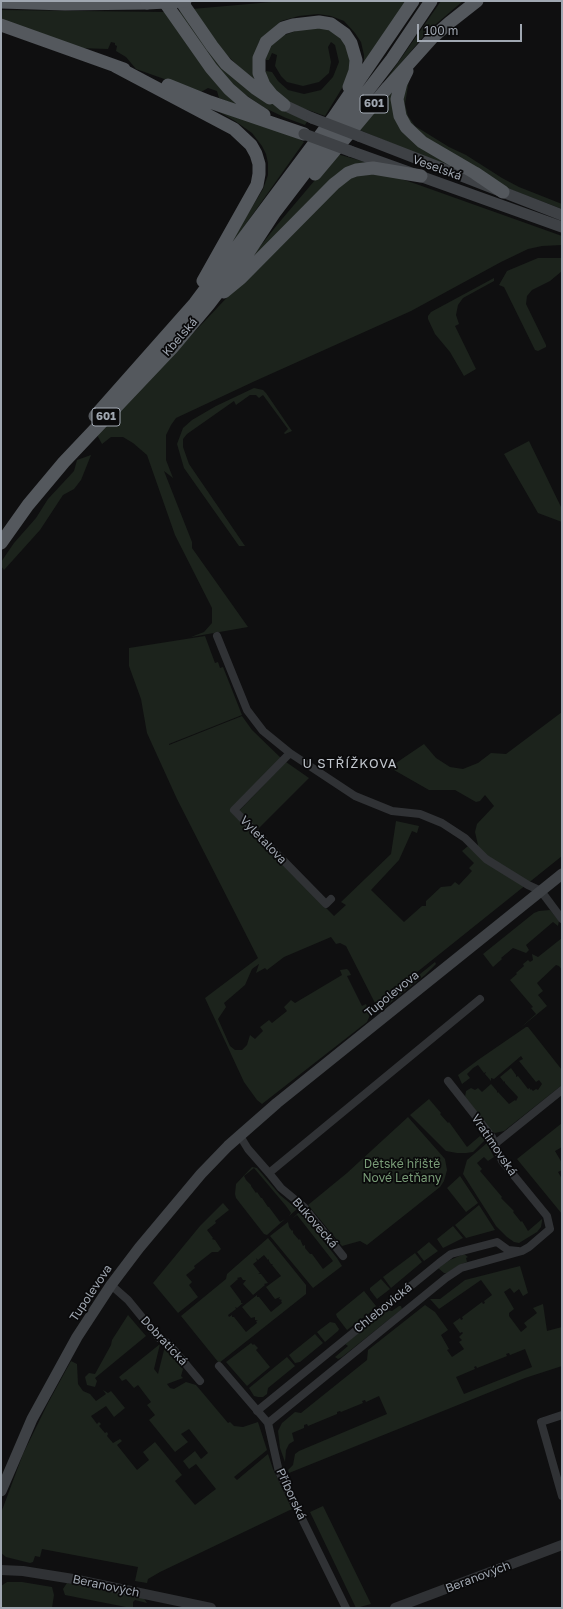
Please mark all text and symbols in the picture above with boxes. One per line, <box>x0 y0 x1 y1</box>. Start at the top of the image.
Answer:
scale bar <box>419 16 524 42</box>
text: 100 m <box>424 23 458 38</box>
road number: 601 <box>360 95 388 113</box>
street label: Veselská <box>410 152 464 184</box>
street label: Kbelská <box>159 315 201 359</box>
road number: 601 <box>92 408 120 426</box>
district label: U STŘÍŽKOVA <box>302 756 398 772</box>
street label: Vyletalova <box>237 813 289 867</box>
street label: Tupolevova <box>362 968 422 1020</box>
street label: Vratimovská <box>468 1112 520 1178</box>
park label: Dětské hřiště Nové Letňany <box>362 1157 442 1185</box>
street label: Bukovecká <box>289 1195 341 1251</box>
street label: Tupolevova <box>67 1262 115 1324</box>
street label: Chlebovická <box>351 1280 415 1336</box>
street label: Dobratická <box>138 1313 190 1369</box>
street label: Příborská <box>273 1466 309 1522</box>
street label: Beranových <box>444 1558 512 1596</box>
street label: Beranových <box>71 1572 141 1600</box>

